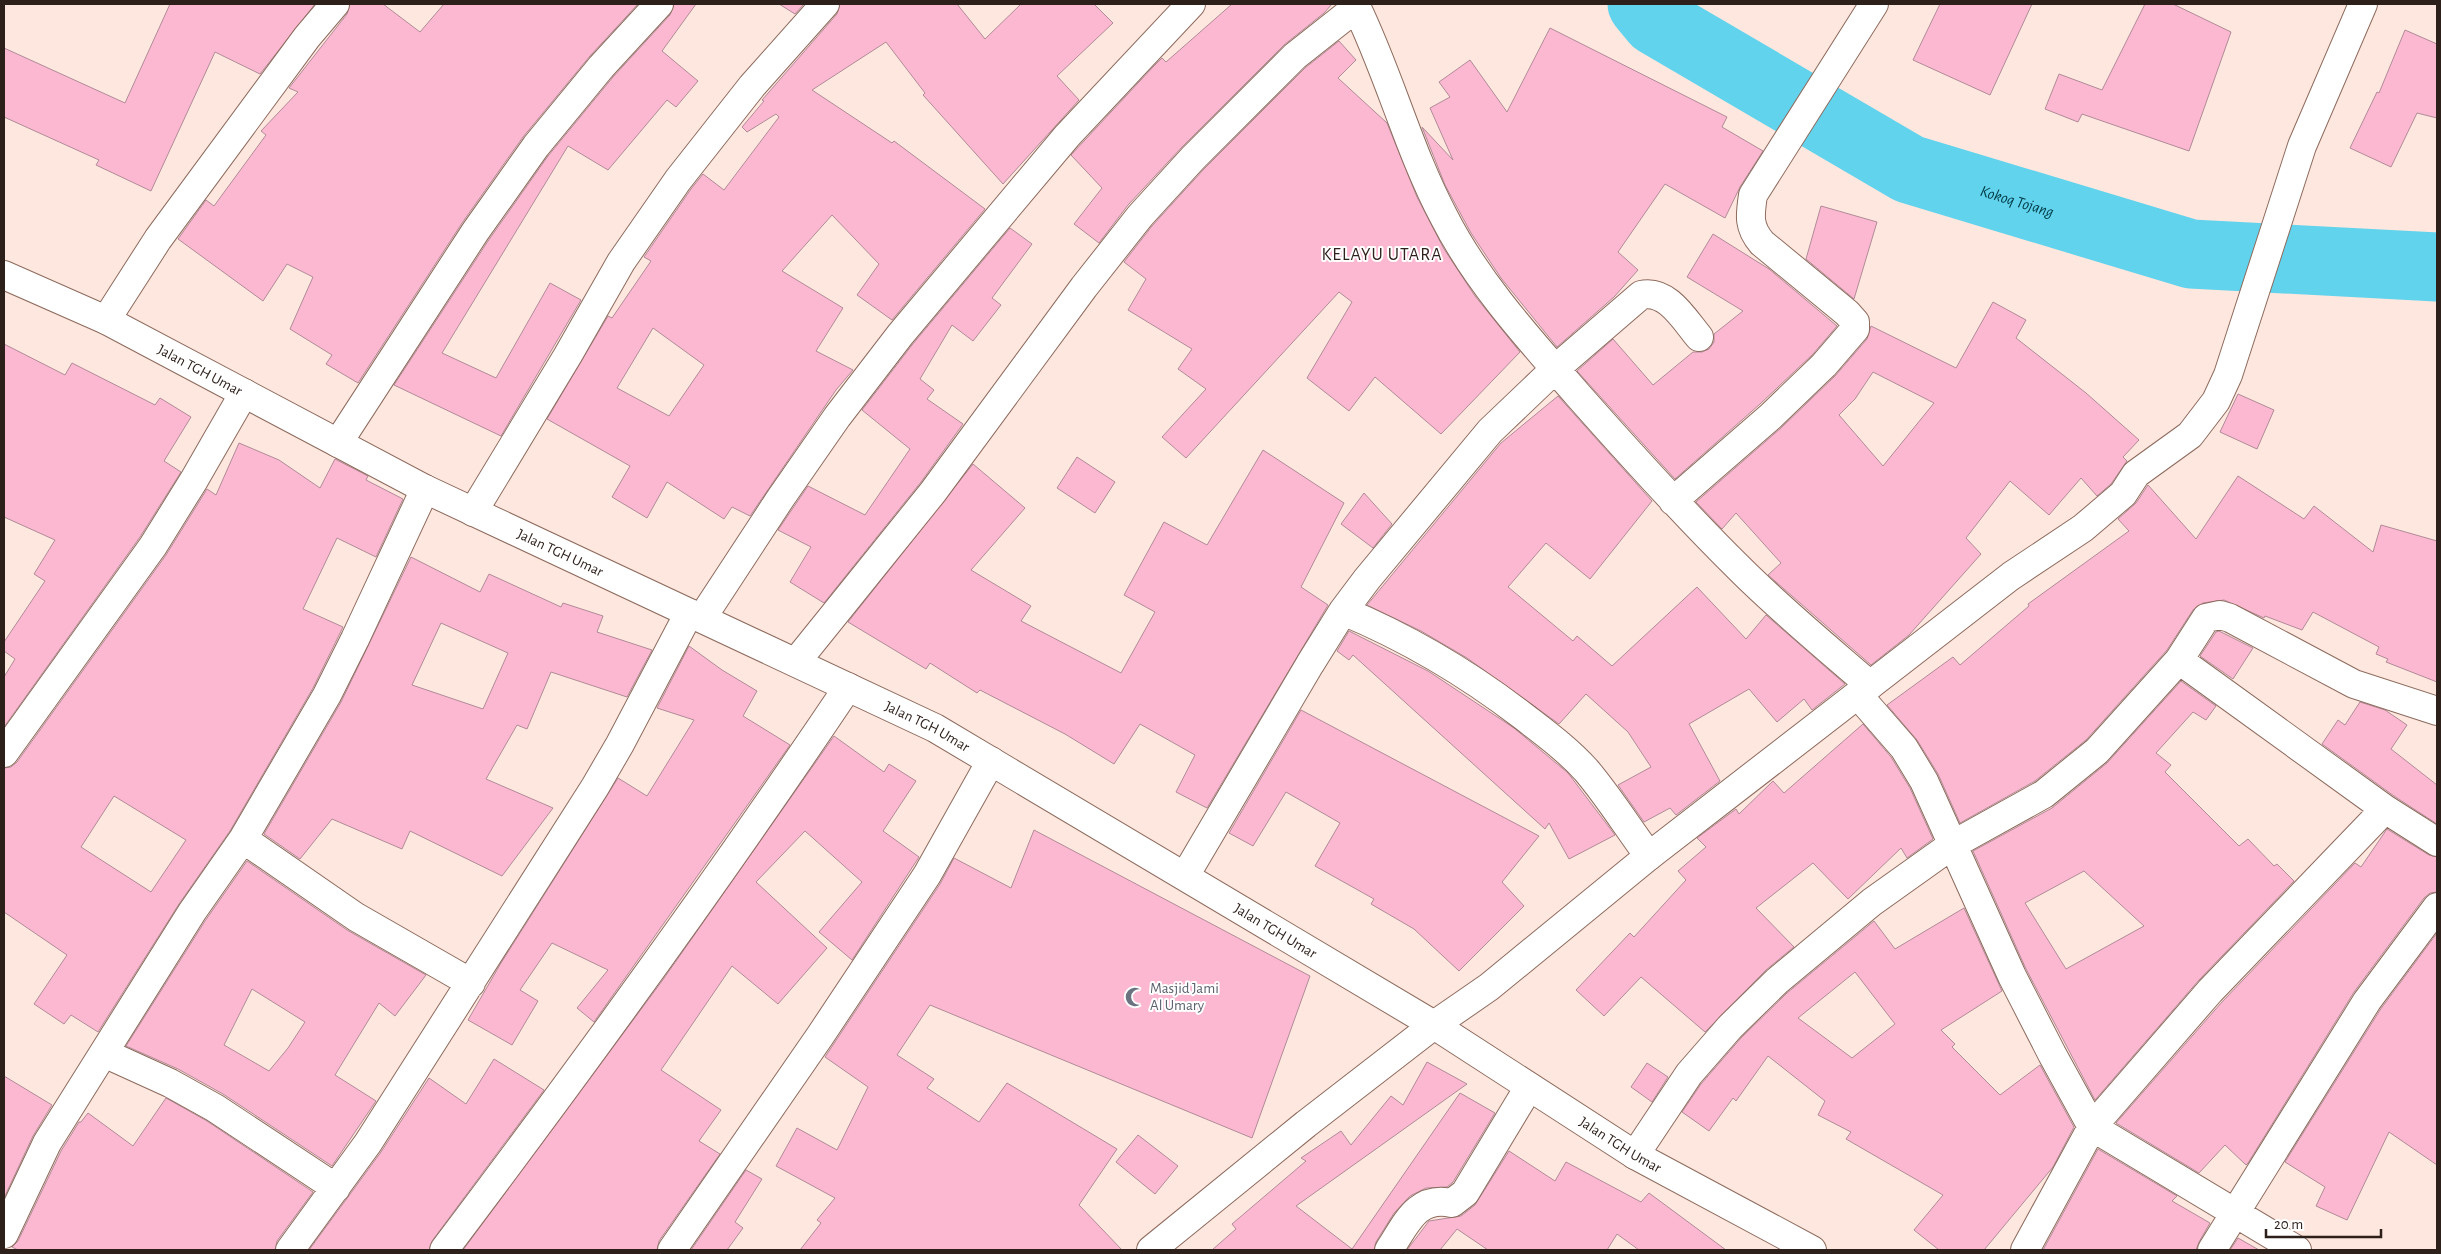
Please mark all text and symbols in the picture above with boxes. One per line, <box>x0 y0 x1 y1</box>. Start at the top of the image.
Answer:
water label: Kokoq Tojang <box>1978 183 2056 220</box>
district label: KELAYU UTARA <box>1321 246 1443 264</box>
street label: Jalan TGH Umar <box>155 341 245 398</box>
street label: Jalan TGH Umar <box>515 526 606 579</box>
street label: Jalan TGH Umar <box>883 698 972 754</box>
street label: Jalan TGH Umar <box>1232 900 1320 961</box>
place label: Masjid Jami Al Umary <box>1150 981 1219 1013</box>
mosque icon: Masjid Jami Al Umary <box>1124 986 1146 1008</box>
street label: Jalan TGH Umar <box>1577 1114 1664 1175</box>
scale bar <box>2266 1206 2381 1238</box>
text: 20 m <box>2274 1217 2303 1232</box>

